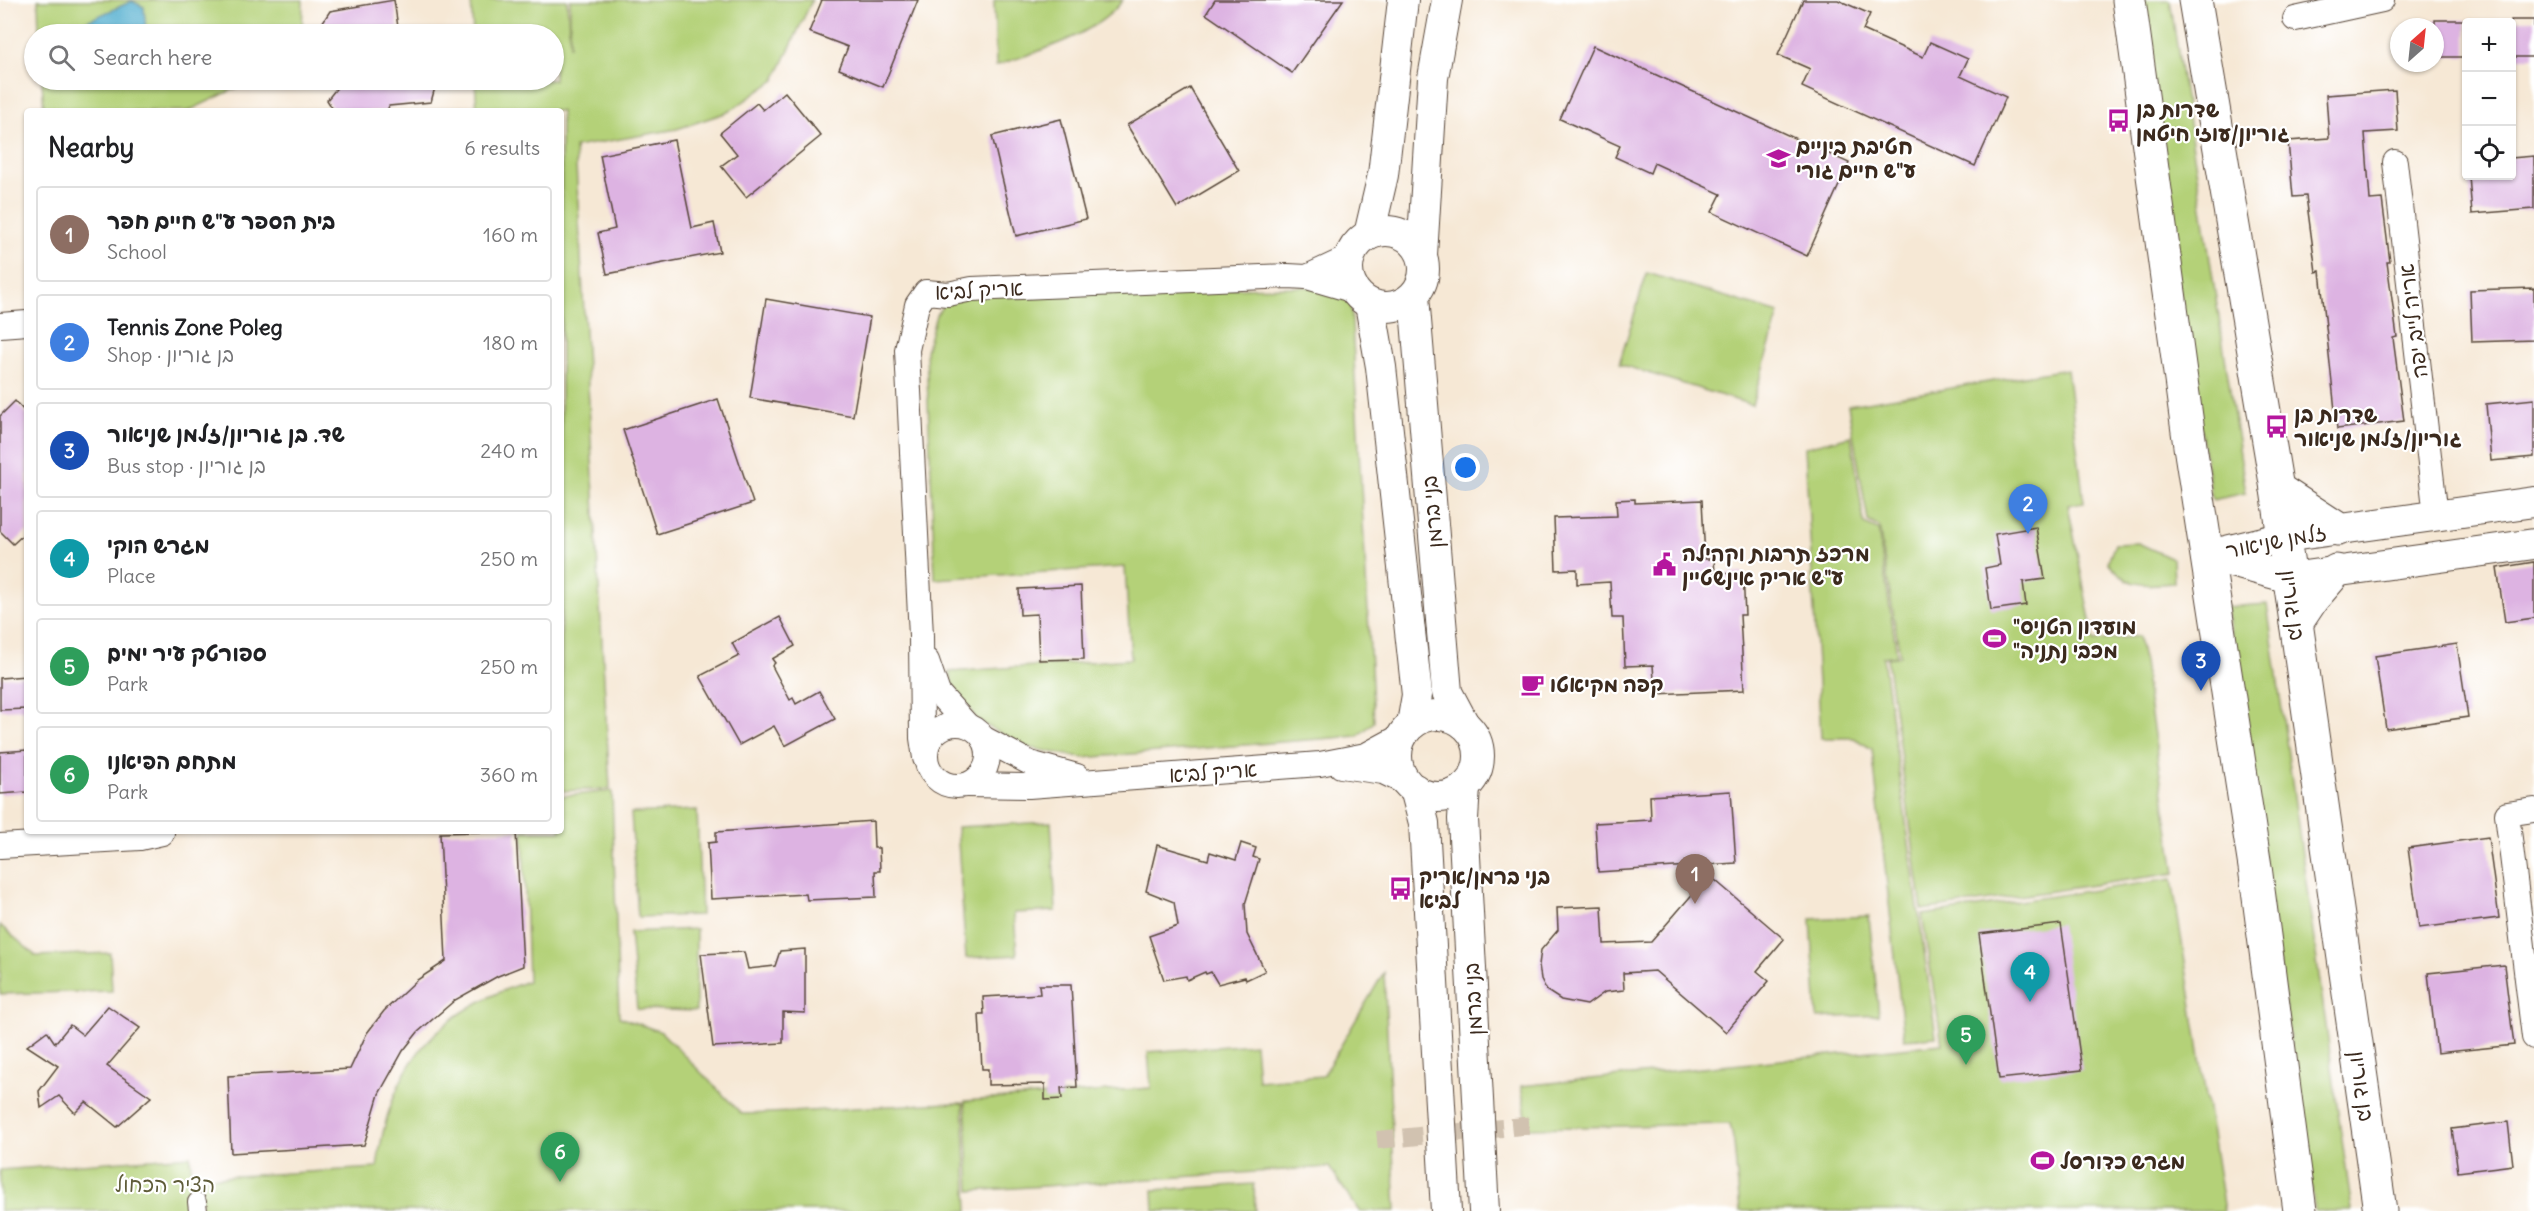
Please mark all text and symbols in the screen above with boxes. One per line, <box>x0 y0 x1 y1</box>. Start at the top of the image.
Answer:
north arrow <box>2390 18 2444 72</box>
map controls <box>2462 18 2516 180</box>
button: + <box>2462 18 2516 72</box>
search box <box>24 24 564 90</box>
icon: search <box>45 41 78 74</box>
text: Search here <box>93 43 212 71</box>
button: − <box>2462 72 2516 126</box>
place label: שדרות בן גוריון/עוזי חיטמן <box>2136 96 2289 147</box>
bus stop icon: שדרות בן גוריון/עוזי חיטמן <box>2105 108 2131 134</box>
button: locate <box>2462 126 2516 180</box>
text: Nearby <box>48 131 134 164</box>
place label: חטיבת ביניים ע"ש חיים גורי <box>1796 133 1916 184</box>
text: 6 results <box>464 135 540 160</box>
school or university icon: חטיבת ביניים ע"ש חיים גורי <box>1765 145 1791 171</box>
text: בית הספר ע"ש חיים חפר <box>107 207 335 235</box>
text: 1 <box>66 222 73 247</box>
text: 160 m <box>483 222 538 247</box>
text: School <box>107 239 167 264</box>
street label: אריה לייב יפה <box>2393 262 2433 380</box>
street label: אריק לביא <box>934 274 1024 306</box>
text: Tennis Zone Poleg <box>107 313 283 341</box>
text: 2 <box>64 330 75 355</box>
text: 180 m <box>483 330 538 355</box>
text: Shop · בן גוריון <box>107 342 234 367</box>
place label: שדרות בן גוריון/זלמן שניאור <box>2294 401 2462 452</box>
bus stop icon: שדרות בן גוריון/זלמן שניאור <box>2263 413 2289 439</box>
text: שד. בן גוריון/זלמן שניאור <box>107 420 345 448</box>
text: 3 <box>64 438 75 463</box>
text: 240 m <box>480 438 538 463</box>
text: Bus stop · בן גוריון <box>107 453 266 478</box>
your location <box>1451 453 1480 482</box>
street label: בני ברמן <box>1415 475 1449 549</box>
pin: 2 <box>2008 484 2048 534</box>
street label: זלמן שניאור <box>2223 518 2329 564</box>
text: מגרש הוקי <box>107 531 210 559</box>
place label: מרכז תרבות וקהילה ע"ש אריק אינשטיין <box>1682 540 1870 591</box>
text: 4 <box>64 546 75 571</box>
text: 250 m <box>480 546 538 571</box>
public building icon: מרכז תרבות וקהילה ע"ש אריק אינשטיין <box>1651 552 1677 578</box>
text: Place <box>107 563 155 588</box>
street label: בן גוריון <box>2275 568 2311 642</box>
place label: "מועדון הטניס "מכבי נתניה <box>2013 613 2136 664</box>
sports icon: "מועדון הטניס "מכבי נתניה <box>1982 625 2008 651</box>
text: ספורטק עיר ימים <box>107 639 267 667</box>
pin: 3 <box>2182 642 2220 691</box>
text: 5 <box>64 654 75 679</box>
text: 250 m <box>480 654 538 679</box>
text: Park <box>107 671 148 696</box>
cafe icon: קפה מקיאטו <box>1519 671 1545 697</box>
place label: קפה מקיאטו <box>1550 671 1664 698</box>
text: מתחם הפיאנו <box>107 747 236 775</box>
street label: אריק לביא <box>1168 755 1258 789</box>
text: 6 <box>64 762 75 787</box>
text: 360 m <box>480 762 538 787</box>
text: Park <box>107 779 148 804</box>
pin: 1 <box>1676 854 1714 904</box>
place label: בני ברמן/אריק לביא <box>1419 863 1550 914</box>
bus stop icon: בני ברמן/אריק לביא <box>1388 875 1414 901</box>
pin: 4 <box>2010 952 2050 1002</box>
street label: בני ברמן <box>1458 962 1488 1036</box>
pin: 5 <box>1946 1016 1986 1065</box>
street label: בן גוריון <box>2344 1049 2380 1123</box>
pin: 6 <box>540 1132 580 1182</box>
sports icon: מגרש כדורסל <box>2029 1148 2055 1174</box>
place label: מגרש כדורסל <box>2060 1148 2185 1175</box>
park label: הציר הכחול <box>115 1171 215 1198</box>

